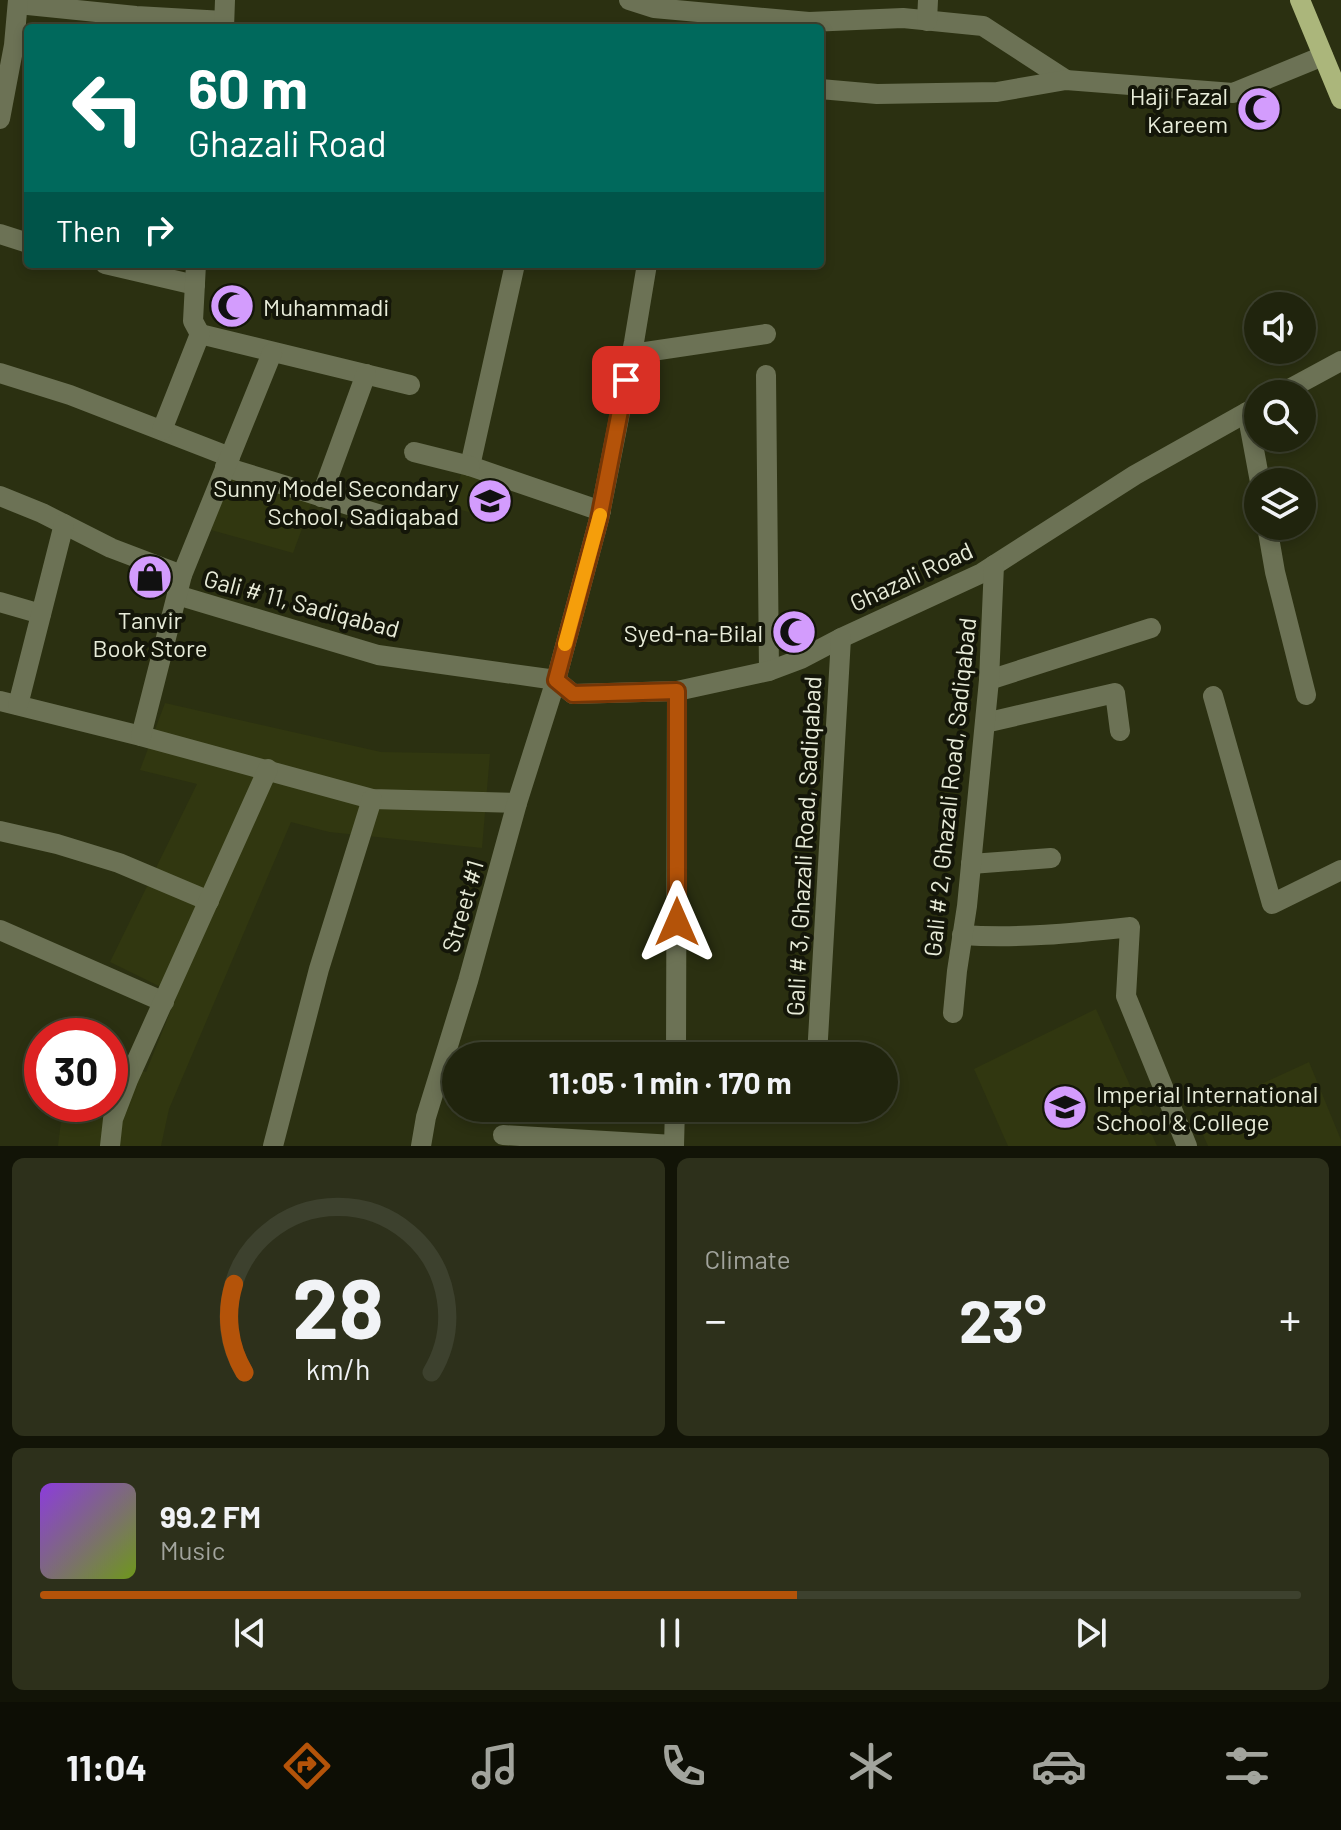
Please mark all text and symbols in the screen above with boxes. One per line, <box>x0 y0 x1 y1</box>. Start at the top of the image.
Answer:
text: 60 m <box>188 53 308 120</box>
icon: left <box>56 56 160 160</box>
place label: Haji Fazal Kareem <box>1130 81 1228 138</box>
mosque icon: Haji Fazal Kareem <box>1235 85 1283 133</box>
text: Ghazali Road <box>188 121 387 164</box>
icon: right <box>137 208 181 252</box>
text: Then <box>56 212 121 248</box>
mosque icon: Muhammadi <box>208 282 256 330</box>
place label: Muhammadi <box>263 292 389 321</box>
map controls <box>1244 292 1316 540</box>
button: sound <box>1244 292 1316 364</box>
pin <box>592 346 660 414</box>
icon: arrive <box>604 358 648 402</box>
button: search <box>1244 380 1316 452</box>
button: layers <box>1244 468 1316 540</box>
place label: Sunny Model Secondary School, Sadiqabad <box>213 473 459 530</box>
school or university icon: Sunny Model Secondary School, Sadiqabad <box>466 477 514 525</box>
street label: Ghazali Road <box>845 535 977 617</box>
shop icon: Tanvir Book Store <box>126 553 174 601</box>
street label: Gali # 11, Sadiqabad <box>201 563 403 643</box>
place label: Tanvir Book Store <box>93 605 207 662</box>
mosque icon: Syed-na-Bilal <box>770 608 818 656</box>
street label: Gali # 2, Ghazali Road, Sadiqabad <box>917 616 981 958</box>
place label: Syed-na-Bilal <box>624 618 763 647</box>
street label: Gali # 3, Ghazali Road, Sadiqabad <box>780 675 826 1017</box>
street label: Street #1 <box>435 857 489 955</box>
position arrow <box>635 880 719 964</box>
speed limit sign: 30 <box>24 1018 128 1122</box>
text: 11:05 · 1 min · 170 m <box>548 1064 792 1100</box>
place label: Imperial International School & College <box>1096 1079 1318 1136</box>
school or university icon: Imperial International School & College <box>1041 1083 1089 1131</box>
text: Climate <box>705 1243 791 1274</box>
text: 28 <box>292 1256 384 1356</box>
text: 23° <box>959 1283 1047 1355</box>
text: − <box>705 1292 727 1345</box>
text: + <box>1279 1292 1301 1345</box>
text: km/h <box>306 1351 371 1386</box>
text: 99.2 FM <box>160 1498 261 1534</box>
text: Music <box>160 1534 225 1565</box>
icon: previous <box>228 1611 272 1655</box>
icon: pause <box>648 1611 692 1655</box>
icon: next <box>1069 1611 1113 1655</box>
icon: directions <box>279 1738 335 1794</box>
icon: music <box>467 1738 523 1794</box>
icon: phone <box>655 1738 711 1794</box>
icon: climate <box>843 1738 899 1794</box>
icon: car <box>1031 1738 1087 1794</box>
icon: filters <box>1219 1738 1275 1794</box>
text: 11:04 <box>66 1745 147 1788</box>

